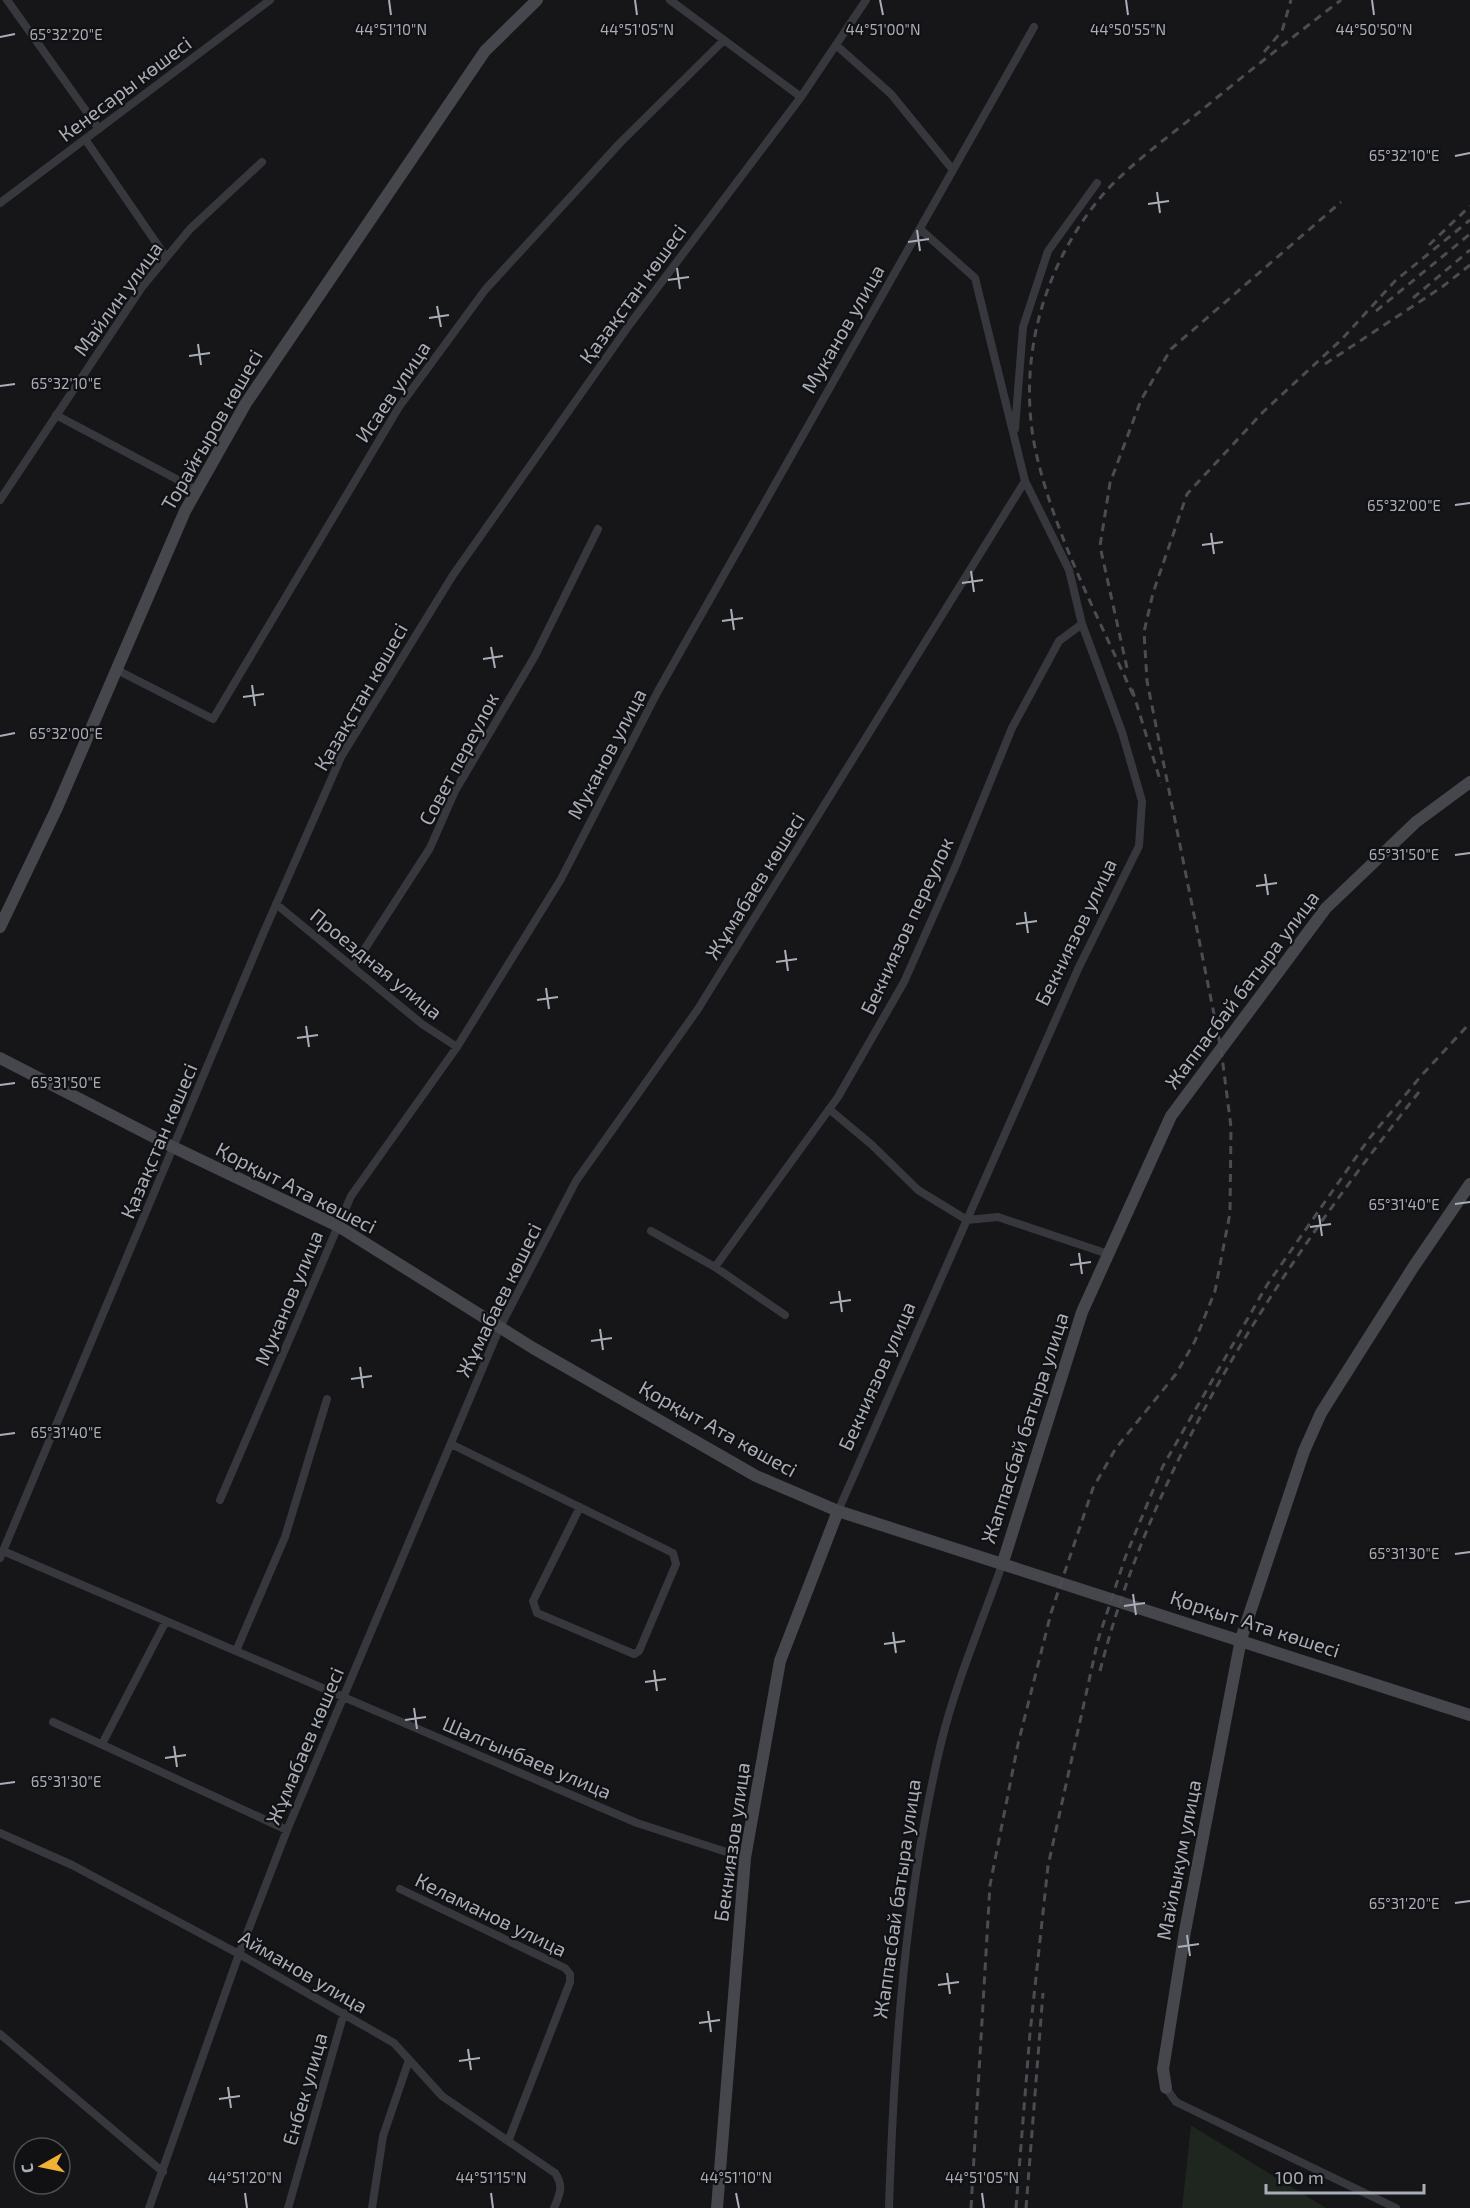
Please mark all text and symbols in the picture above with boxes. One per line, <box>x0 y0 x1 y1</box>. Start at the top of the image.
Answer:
text: 44°51'10"N <box>355 20 427 38</box>
text: 44°51'05"N <box>600 20 674 38</box>
text: 44°51'00"N <box>845 20 921 38</box>
text: 44°50'55"N <box>1090 20 1166 38</box>
text: 44°50'50"N <box>1335 20 1413 38</box>
text: 65°32'20"E <box>29 25 103 43</box>
street label: Кенесары көшесі <box>53 30 196 146</box>
text: 65°32'10"E <box>1369 146 1439 164</box>
street label: Қазақстан көшесі <box>574 219 691 368</box>
street label: Майлин улица <box>68 237 167 361</box>
street label: Муканов улица <box>796 260 889 398</box>
street label: Исаев улица <box>350 336 436 447</box>
street label: Торайғыров көшесі <box>155 345 267 514</box>
text: 65°32'10"E <box>31 374 101 392</box>
text: 65°32'00"E <box>1367 496 1441 514</box>
street label: Қазақстан көшесі <box>308 618 412 775</box>
street label: Муканов улица <box>562 684 651 823</box>
street label: Совет переулок <box>413 688 504 829</box>
text: 65°32'00"E <box>29 724 103 742</box>
street label: Жұмабаев көшесі <box>699 808 809 963</box>
street label: Бекниязов переулок <box>855 833 959 1018</box>
text: 65°31'50"E <box>1369 845 1439 863</box>
street label: Бекниязов улица <box>1029 854 1122 1009</box>
street label: Жаппасбай батыра улица <box>1159 886 1324 1094</box>
street label: Проездная улица <box>305 903 447 1025</box>
street label: Қазақстан көшесі <box>115 1059 202 1222</box>
text: 65°31'50"E <box>31 1073 101 1091</box>
street label: Қорқыт Ата көшесі <box>212 1136 381 1238</box>
text: 65°31'40"E <box>1368 1195 1440 1213</box>
street label: Жұмабаев көшесі <box>450 1219 546 1381</box>
street label: Муканов улица <box>249 1226 328 1369</box>
street label: Бекниязов улица <box>832 1297 921 1454</box>
street label: Жаппасбай батыра улица <box>975 1309 1074 1547</box>
street label: Қорқыт Ата көшесі <box>635 1375 802 1481</box>
text: 65°31'40"E <box>30 1423 102 1441</box>
text: 65°31'30"E <box>1369 1544 1439 1562</box>
street label: Қорқыт Ата көшесі <box>1167 1584 1343 1662</box>
street label: Жұмабаев көшесі <box>260 1663 348 1828</box>
street label: Шалгынбаев улица <box>439 1711 615 1804</box>
street label: Бекниязов улица <box>708 1761 755 1923</box>
text: 65°31'30"E <box>31 1772 101 1790</box>
street label: Жаппасбай батыра улица <box>867 1778 926 2020</box>
street label: Майлыкум улица <box>1151 1778 1206 1942</box>
street label: Келаманов улица <box>411 1867 571 1962</box>
text: 65°31'20"E <box>1369 1894 1439 1912</box>
street label: Айманов улица <box>234 1925 372 2019</box>
street label: Енбек улица <box>276 2030 333 2148</box>
north arrow <box>12 2136 72 2196</box>
scale bar <box>1266 2157 1424 2195</box>
text: С <box>17 2162 37 2175</box>
text: 100 m <box>1275 2166 1324 2188</box>
text: 44°51'20"N <box>208 2168 282 2186</box>
text: 44°51'15"N <box>456 2168 526 2186</box>
text: 44°51'10"N <box>700 2168 772 2186</box>
text: 44°51'05"N <box>945 2168 1019 2186</box>

